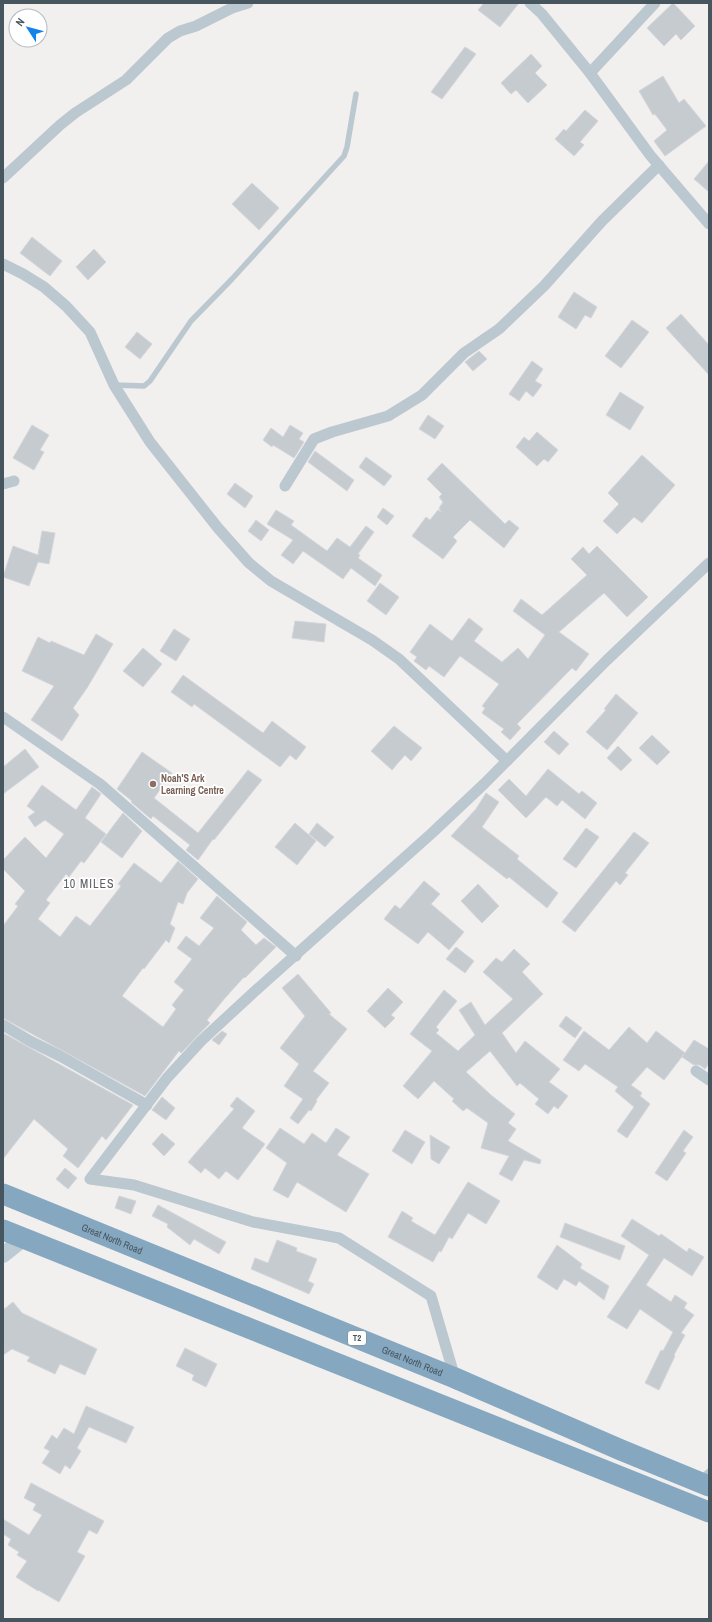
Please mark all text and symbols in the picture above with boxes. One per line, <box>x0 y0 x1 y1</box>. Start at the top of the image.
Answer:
north arrow <box>8 8 48 48</box>
text: N <box>12 15 27 29</box>
place label: Noah'S Ark Learning Centre <box>161 772 224 797</box>
marker: Noah'S Ark Learning Centre <box>148 779 158 789</box>
district label: 10 MILES <box>63 876 115 892</box>
street label: Great North Road <box>80 1220 145 1257</box>
road number: T2 <box>348 1331 366 1345</box>
street label: Great North Road <box>380 1342 445 1379</box>

